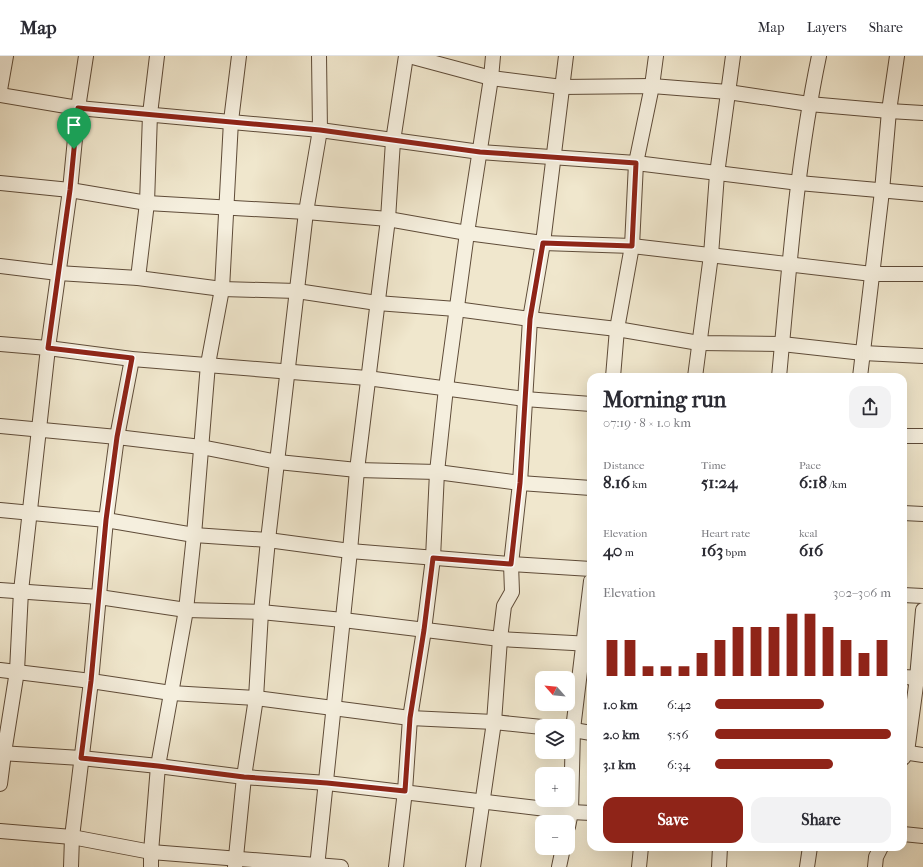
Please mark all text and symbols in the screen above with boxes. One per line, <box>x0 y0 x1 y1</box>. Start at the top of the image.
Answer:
text: Map <box>20 17 56 39</box>
text: Map <box>758 19 785 36</box>
text: Layers <box>807 19 847 36</box>
text: Share <box>869 19 903 36</box>
pin <box>57 108 91 149</box>
icon: arrive <box>63 114 85 136</box>
button: share <box>849 386 891 428</box>
text: Morning run <box>603 387 726 413</box>
text: 07:19 · 8 × 1.0 km <box>603 415 691 430</box>
text: Distance <box>603 459 644 472</box>
text: Time <box>701 459 726 472</box>
text: Pace <box>799 459 821 472</box>
text: 8.16 <box>603 472 630 492</box>
text: 51:24 <box>701 472 737 492</box>
text: 6:18 <box>799 472 827 492</box>
text: km <box>630 478 647 491</box>
text: /km <box>827 478 847 491</box>
text: Elevation <box>603 527 647 540</box>
text: Heart rate <box>701 527 750 540</box>
text: kcal <box>799 527 818 540</box>
text: 40 <box>603 540 622 560</box>
text: 163 <box>701 540 723 560</box>
text: 616 <box>799 540 823 560</box>
text: m <box>622 546 634 559</box>
text: bpm <box>723 546 746 559</box>
text: Elevation <box>603 585 656 600</box>
text: 302–306 m <box>833 585 891 600</box>
north arrow <box>535 671 575 711</box>
map controls <box>535 671 575 855</box>
text: 1.0 km <box>603 697 638 712</box>
text: 6:42 <box>667 697 692 712</box>
button: layers <box>535 719 575 759</box>
text: 2.0 km <box>603 727 640 742</box>
text: 5:56 <box>667 727 688 742</box>
text: 3.1 km <box>603 757 636 772</box>
text: 6:34 <box>667 757 690 772</box>
button: + <box>535 767 575 807</box>
button: Save <box>603 797 743 843</box>
button: Share <box>751 797 891 843</box>
button: − <box>535 815 575 855</box>

